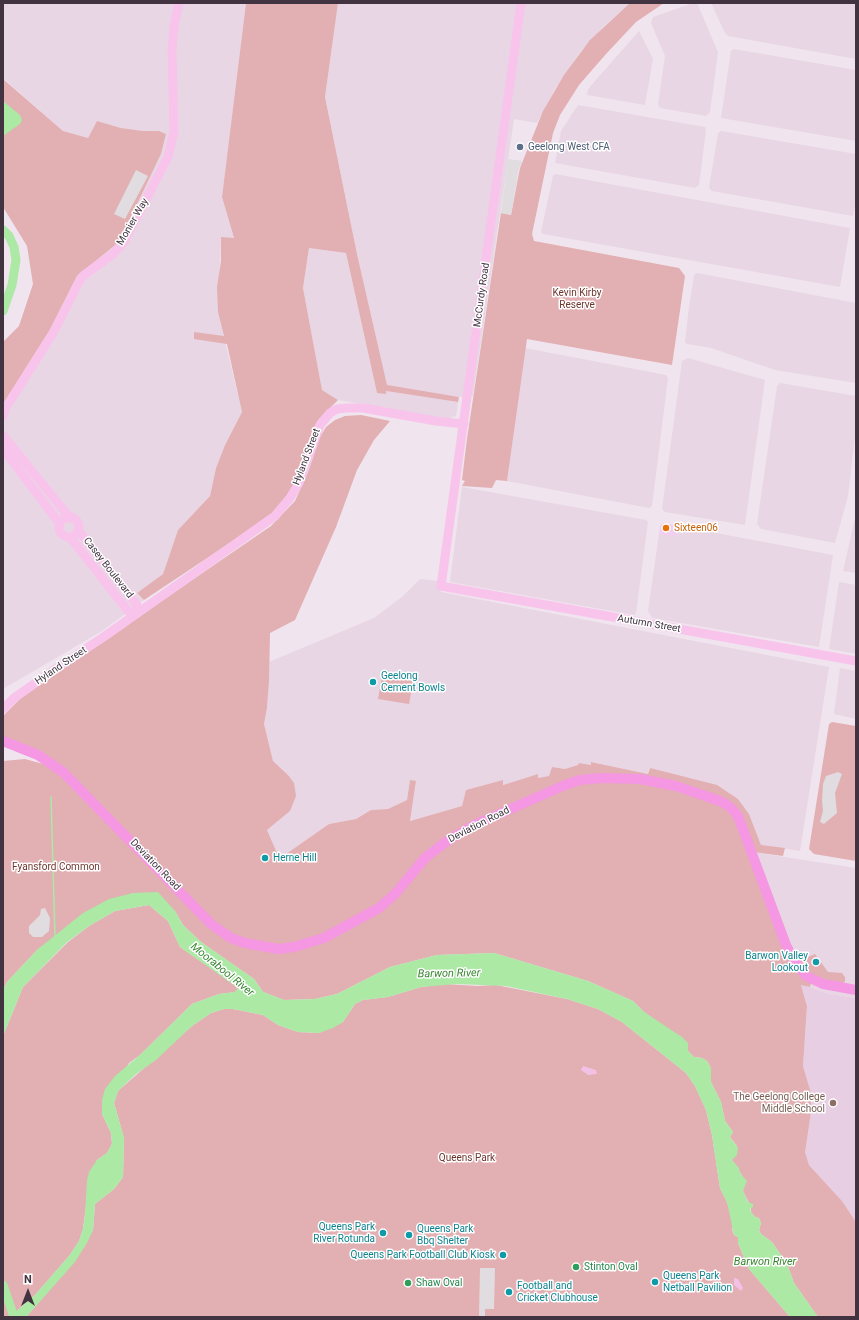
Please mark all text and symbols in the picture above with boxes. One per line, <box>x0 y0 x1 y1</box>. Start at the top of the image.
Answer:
place label: Geelong West CFA <box>528 141 610 153</box>
marker: Geelong West CFA <box>515 142 525 152</box>
street label: Monier Way <box>115 196 151 248</box>
street label: McCurdy Road <box>472 262 492 328</box>
park label: Kevin Kirby Reserve <box>552 287 602 310</box>
street label: Hyland Street <box>291 427 323 487</box>
place label: Sixteen06 <box>674 522 718 534</box>
marker: Sixteen06 <box>661 523 671 533</box>
street label: Casey Boulevard <box>81 535 135 601</box>
street label: Autumn Street <box>616 613 682 635</box>
street label: Hyland Street <box>33 644 89 688</box>
place label: Geelong Cement Bowls <box>381 670 445 694</box>
marker: Geelong Cement Bowls <box>368 677 378 687</box>
street label: Deviation Road <box>446 804 512 846</box>
street label: Deviation Road <box>127 837 183 893</box>
place label: Herne Hill <box>273 852 317 864</box>
marker: Herne Hill <box>260 853 270 863</box>
park label: Fyansford Common <box>12 861 100 873</box>
water label: Moorabool River <box>188 940 256 1000</box>
place label: Barwon Valley Lookout <box>745 950 808 974</box>
marker: Barwon Valley Lookout <box>811 957 821 967</box>
water label: Barwon River <box>418 967 480 981</box>
place label: The Geelong College Middle School <box>733 1091 825 1114</box>
marker: The Geelong College Middle School <box>828 1098 838 1108</box>
park label: Queens Park <box>439 1152 495 1164</box>
place label: Queens Park River Rotunda <box>313 1221 375 1244</box>
place label: Queens Park Bbq Shelter <box>417 1223 473 1246</box>
marker: Queens Park River Rotunda <box>378 1228 388 1238</box>
marker: Queens Park Bbq Shelter <box>404 1230 414 1240</box>
place label: Queens Park Football Club Kiosk <box>351 1249 495 1261</box>
marker: Queens Park Football Club Kiosk <box>498 1250 508 1260</box>
water label: Barwon River <box>734 1255 796 1269</box>
place label: Stinton Oval <box>584 1261 638 1273</box>
marker: Stinton Oval <box>571 1262 581 1272</box>
place label: Queens Park Netball Pavilion <box>663 1270 732 1294</box>
north arrow <box>8 1272 48 1312</box>
text: N <box>24 1273 32 1286</box>
place label: Shaw Oval <box>416 1277 462 1289</box>
marker: Queens Park Netball Pavilion <box>650 1277 660 1287</box>
marker: Shaw Oval <box>403 1278 413 1288</box>
place label: Football and Cricket Clubhouse <box>517 1280 598 1304</box>
marker: Football and Cricket Clubhouse <box>504 1287 514 1297</box>

